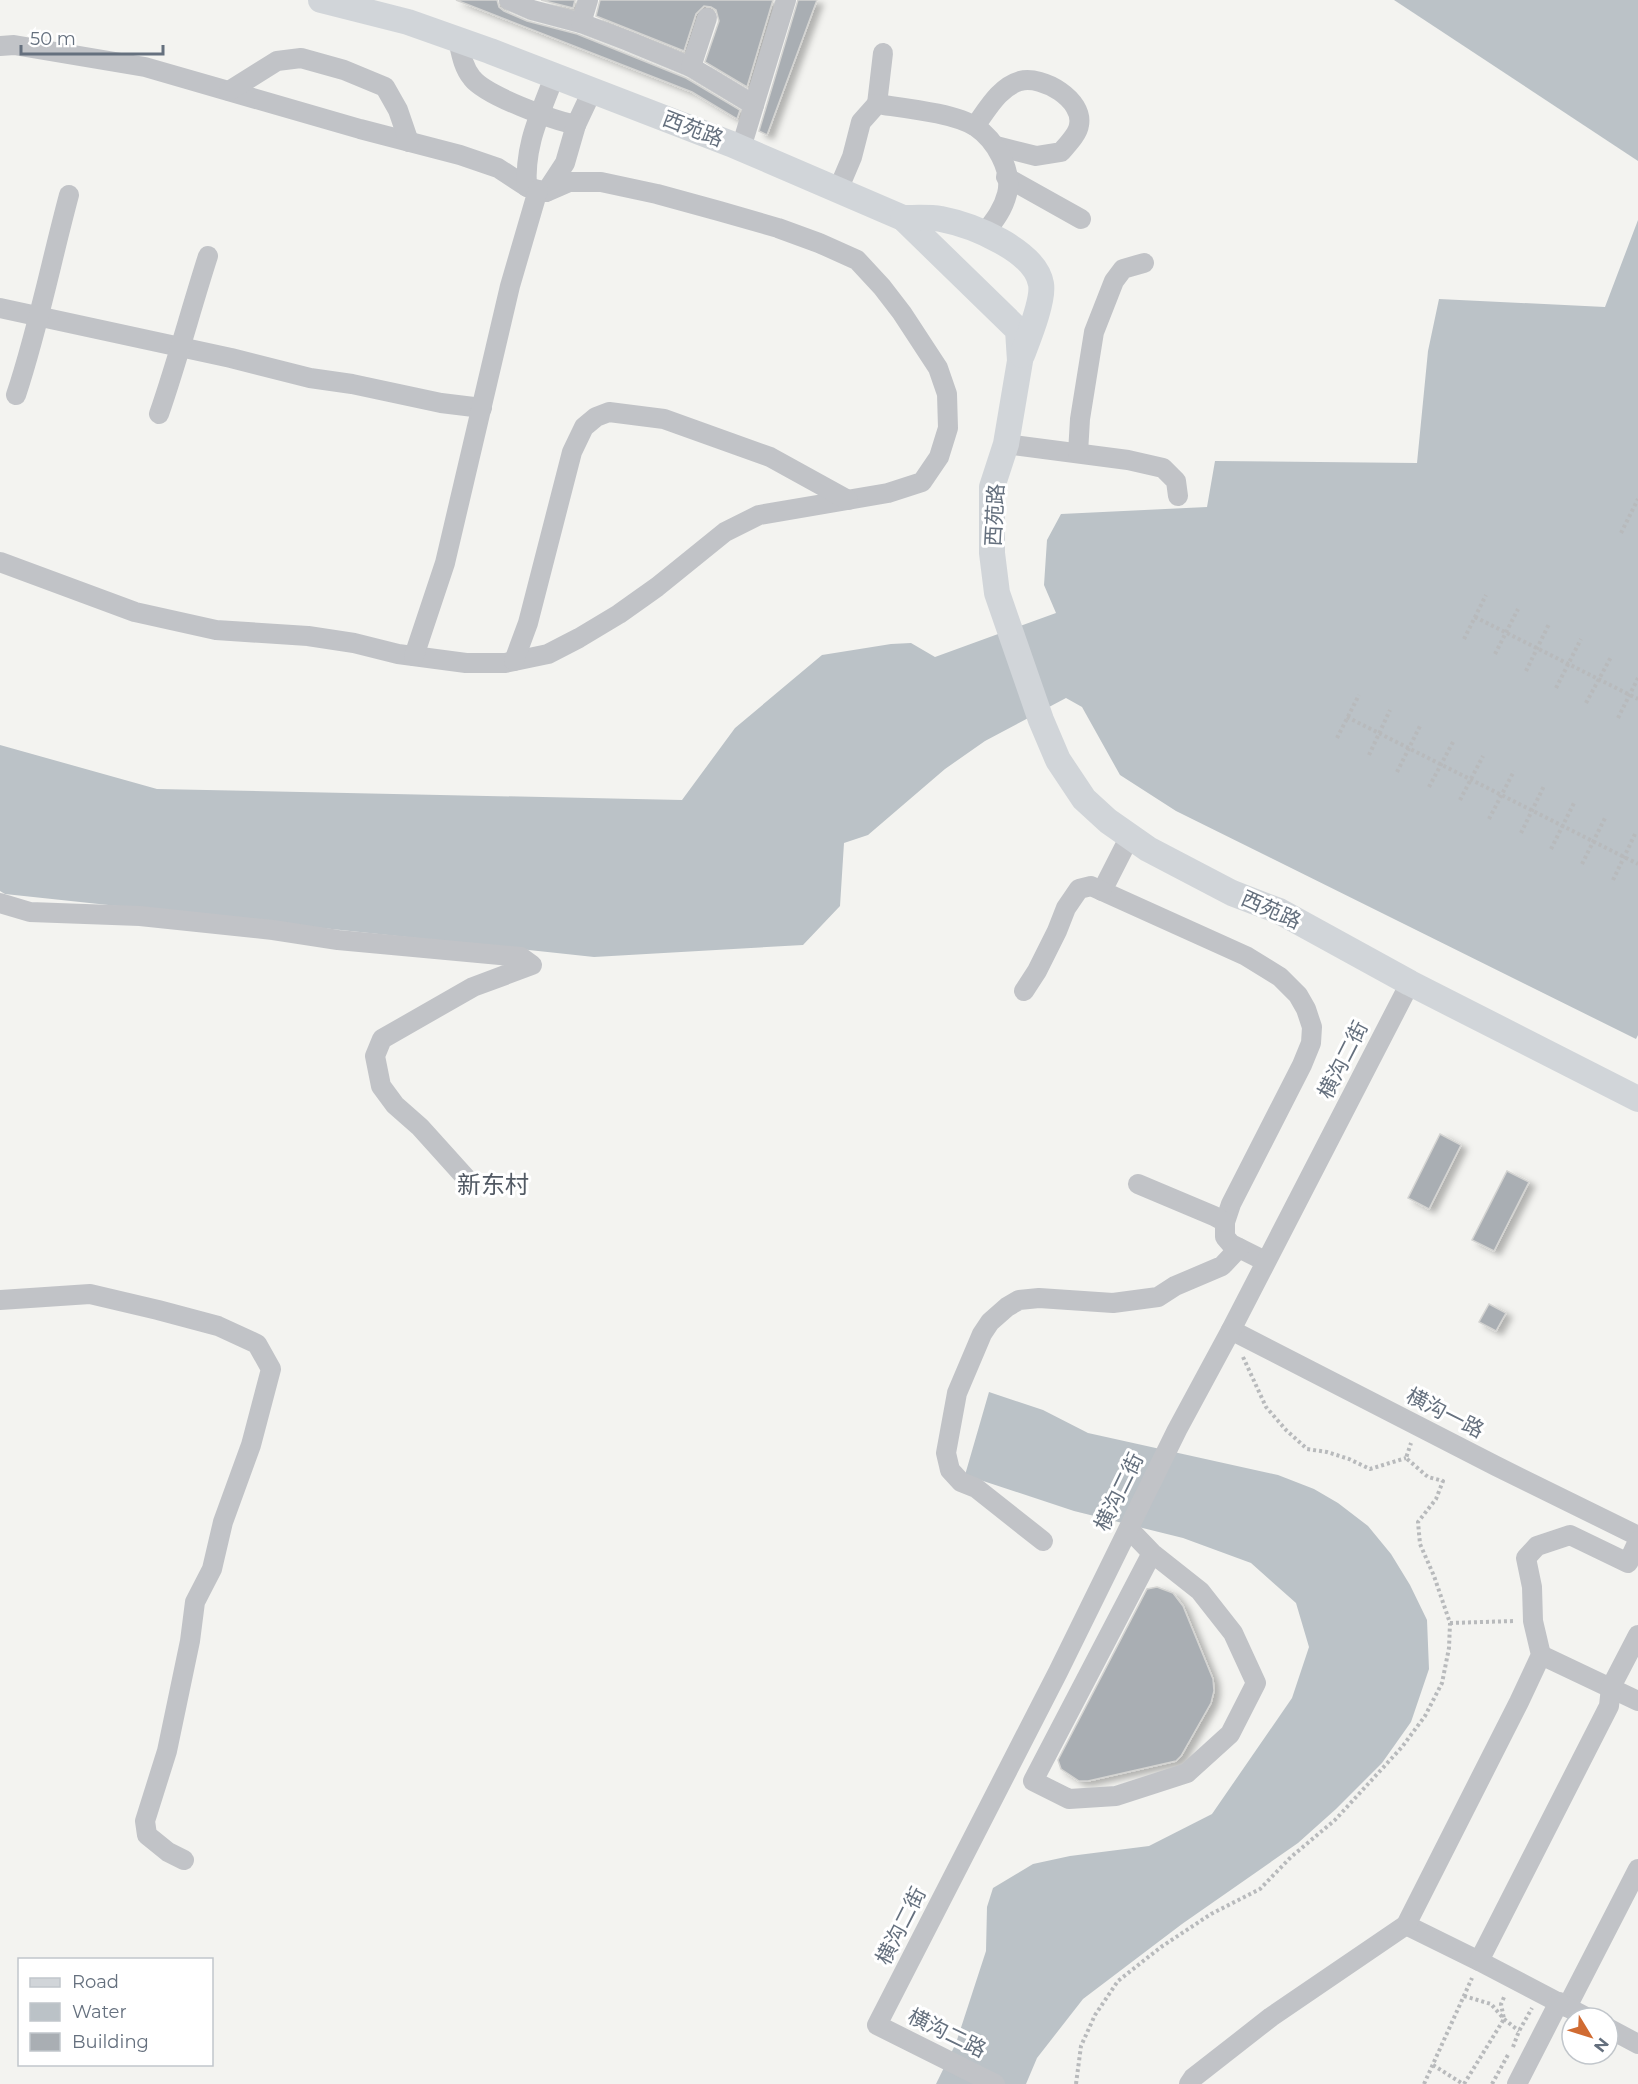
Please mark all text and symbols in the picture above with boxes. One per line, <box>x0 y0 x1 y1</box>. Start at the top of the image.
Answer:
scale bar <box>21 18 164 56</box>
text: 50 m <box>30 28 76 50</box>
street label: 西苑路 <box>659 106 727 151</box>
street label: 西苑路 <box>980 483 1009 547</box>
street label: 西苑路 <box>1237 885 1305 934</box>
street label: 横沟二街 <box>1312 1017 1373 1103</box>
district label: 新东村 <box>457 1170 529 1199</box>
street label: 横沟一路 <box>1402 1382 1488 1443</box>
street label: 横沟二街 <box>1089 1449 1148 1535</box>
street label: 横沟二街 <box>870 1883 931 1969</box>
legend <box>18 1958 213 2066</box>
text: Road <box>72 1971 119 1993</box>
text: Water <box>72 2001 127 2023</box>
street label: 横沟二路 <box>904 2003 990 2062</box>
north arrow <box>1560 2006 1620 2066</box>
text: Building <box>72 2031 149 2053</box>
text: N <box>1590 2034 1613 2056</box>

